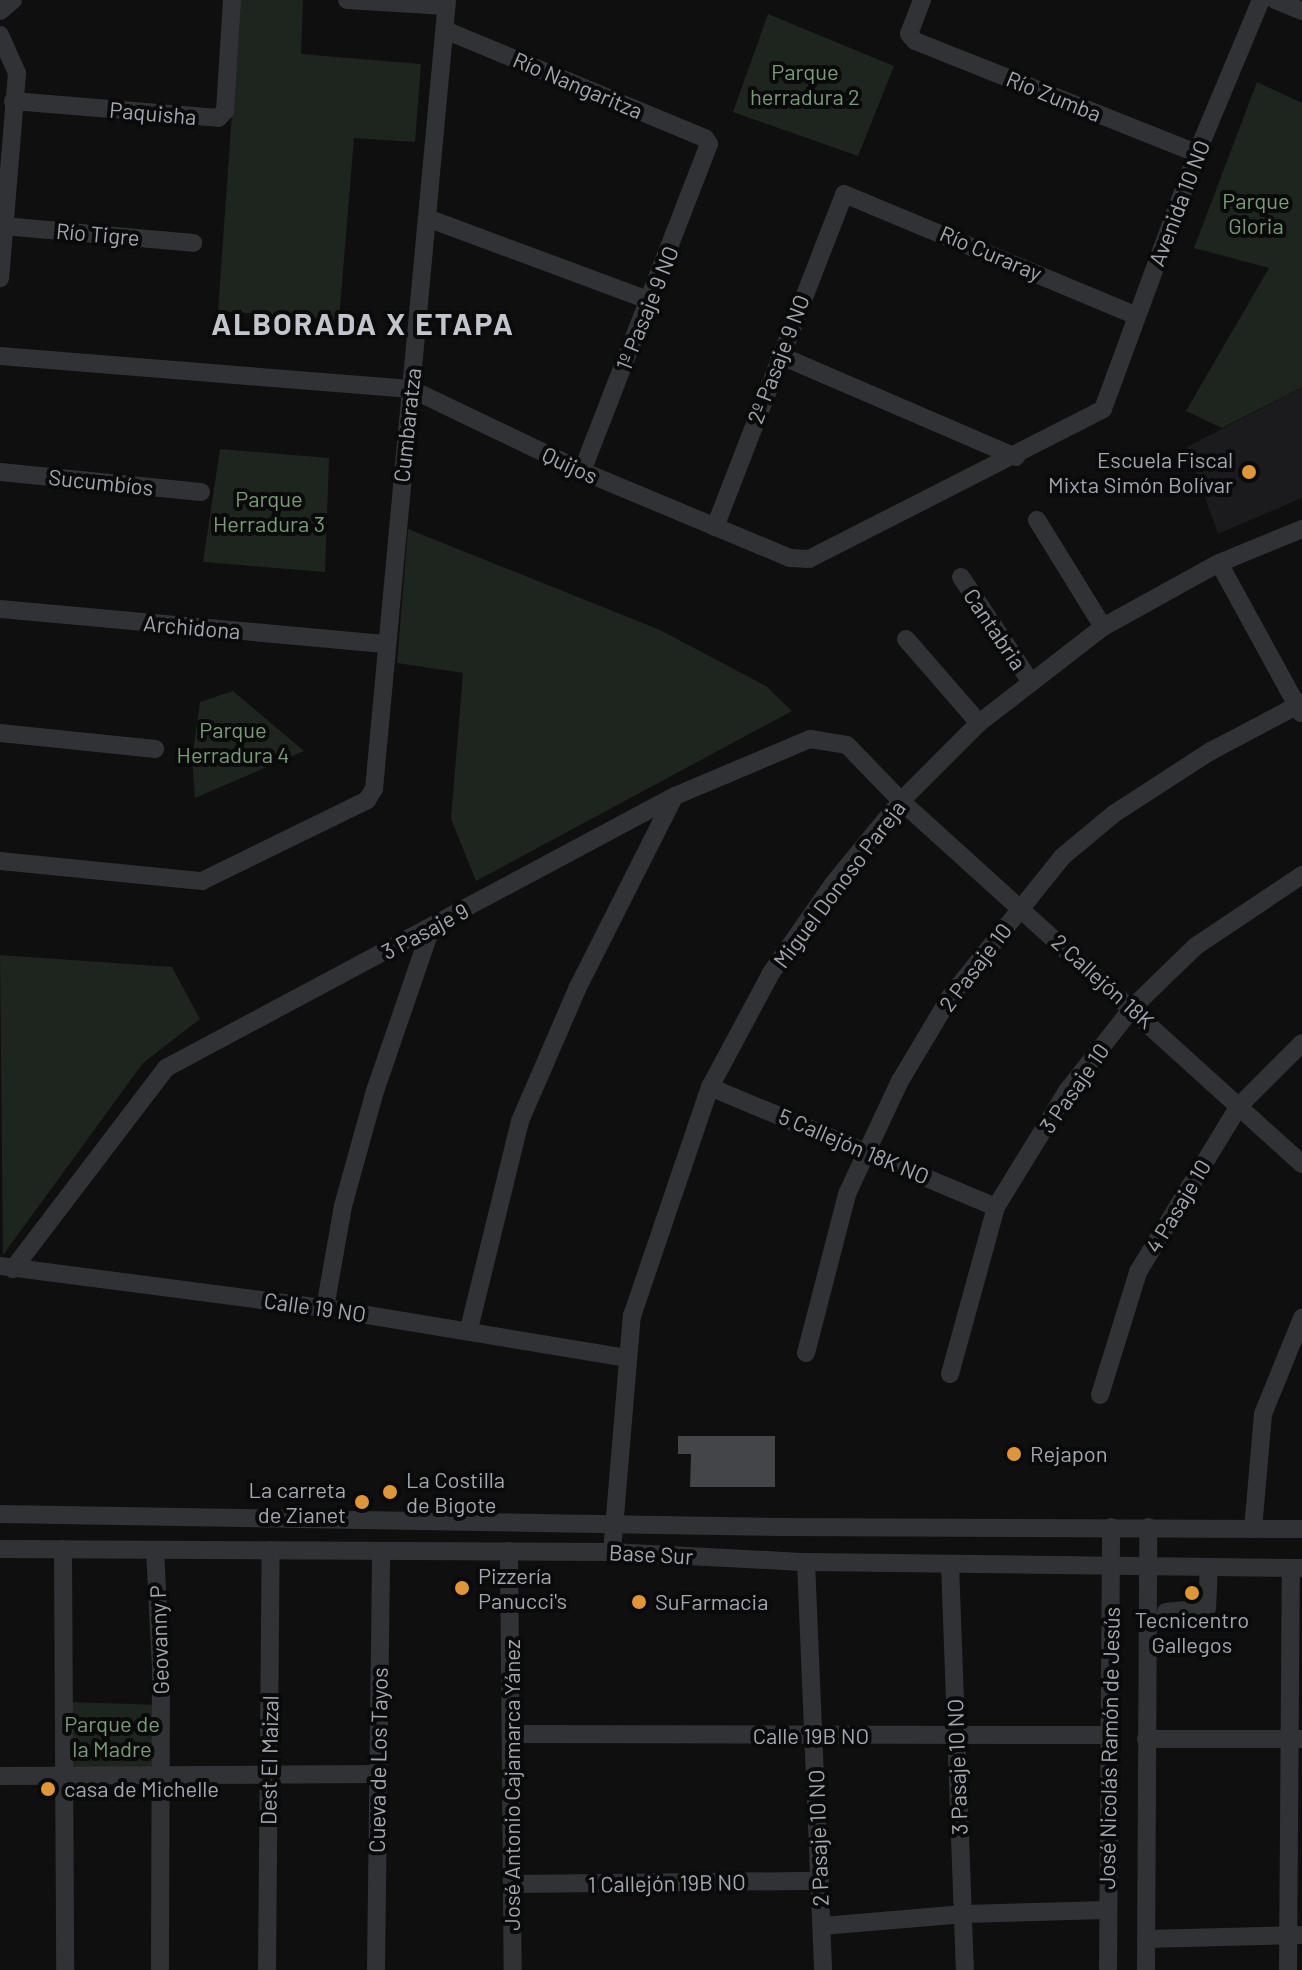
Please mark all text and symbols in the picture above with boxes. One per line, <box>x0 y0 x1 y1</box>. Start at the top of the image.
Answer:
street label: Río Nangaritza <box>509 46 647 124</box>
park label: Parque herradura 2 <box>750 58 860 110</box>
street label: Río Zumba <box>1003 65 1105 127</box>
street label: Paquisha <box>108 96 198 130</box>
street label: Avenida 10 NO <box>1143 136 1215 270</box>
park label: Parque Gloria <box>1222 187 1290 238</box>
street label: Río Tigre <box>55 217 141 251</box>
street label: Río Curaray <box>936 220 1046 286</box>
street label: 1º Pasaje 9 NO <box>610 242 684 374</box>
street label: 2º Pasaje 9 NO <box>741 291 815 427</box>
district label: ALBORADA X ETAPA <box>211 305 515 341</box>
street label: Cumbaratza <box>388 367 426 483</box>
street label: Quijos <box>538 441 602 489</box>
place label: Escuela Fiscal Mixta Simón Bolívar <box>1048 446 1233 498</box>
street label: Sucumbíos <box>47 463 155 501</box>
marker: Escuela Fiscal Mixta Simón Bolívar <box>1240 463 1258 481</box>
park label: Parque Herradura 3 <box>213 485 325 536</box>
street label: Cantabria <box>958 583 1032 675</box>
street label: Archidona <box>142 610 242 644</box>
park label: Parque Herradura 4 <box>177 716 289 768</box>
street label: Miguel Donoso Pareja <box>767 795 911 973</box>
street label: 3 Pasaje 9 <box>377 897 473 965</box>
street label: 2 Pasaje 10 <box>933 918 1017 1016</box>
street label: 2 Callejón 18K <box>1046 928 1160 1034</box>
street label: 3 Pasaje 10 <box>1034 1038 1114 1138</box>
street label: 5 Callejón 18K NO <box>775 1102 933 1190</box>
street label: 4 Pasaje 10 <box>1140 1155 1216 1257</box>
street label: Calle 19 NO <box>262 1287 368 1327</box>
place label: Rejapon <box>1030 1441 1108 1467</box>
marker: Rejapon <box>1005 1445 1023 1463</box>
place label: La Costilla de Bigote <box>406 1466 505 1518</box>
place label: La carreta de Zianet <box>248 1476 346 1528</box>
marker: La Costilla de Bigote <box>381 1483 399 1501</box>
marker: La carreta de Zianet <box>353 1493 371 1511</box>
street label: Base Sur <box>608 1539 694 1569</box>
place label: Pizzería Panucci's <box>478 1562 567 1614</box>
marker: Pizzería Panucci's <box>453 1579 471 1597</box>
marker: Tecnicentro Gallegos <box>1183 1584 1201 1602</box>
street label: Geovanny P <box>144 1585 174 1695</box>
place label: SuFarmacia <box>655 1589 768 1615</box>
marker: SuFarmacia <box>630 1593 648 1611</box>
street label: José Nicolás Ramón de Jesús <box>1093 1606 1125 1890</box>
place label: Tecnicentro Gallegos <box>1135 1606 1249 1658</box>
street label: José Antonio Cajamarca Yánez <box>499 1639 525 1931</box>
street label: Cueva de Los Tayos <box>363 1667 393 1853</box>
street label: Dest El Maizal <box>255 1695 283 1825</box>
street label: 3 Pasaje 10 NO <box>941 1698 973 1836</box>
park label: Parque de la Madre <box>64 1710 160 1762</box>
street label: Calle 19B NO <box>753 1723 869 1749</box>
street label: 2 Pasaje 10 NO <box>802 1769 834 1907</box>
place label: casa de Michelle <box>64 1776 219 1802</box>
marker: casa de Michelle <box>39 1780 57 1798</box>
street label: 1 Callejón 19B NO <box>588 1868 746 1898</box>

